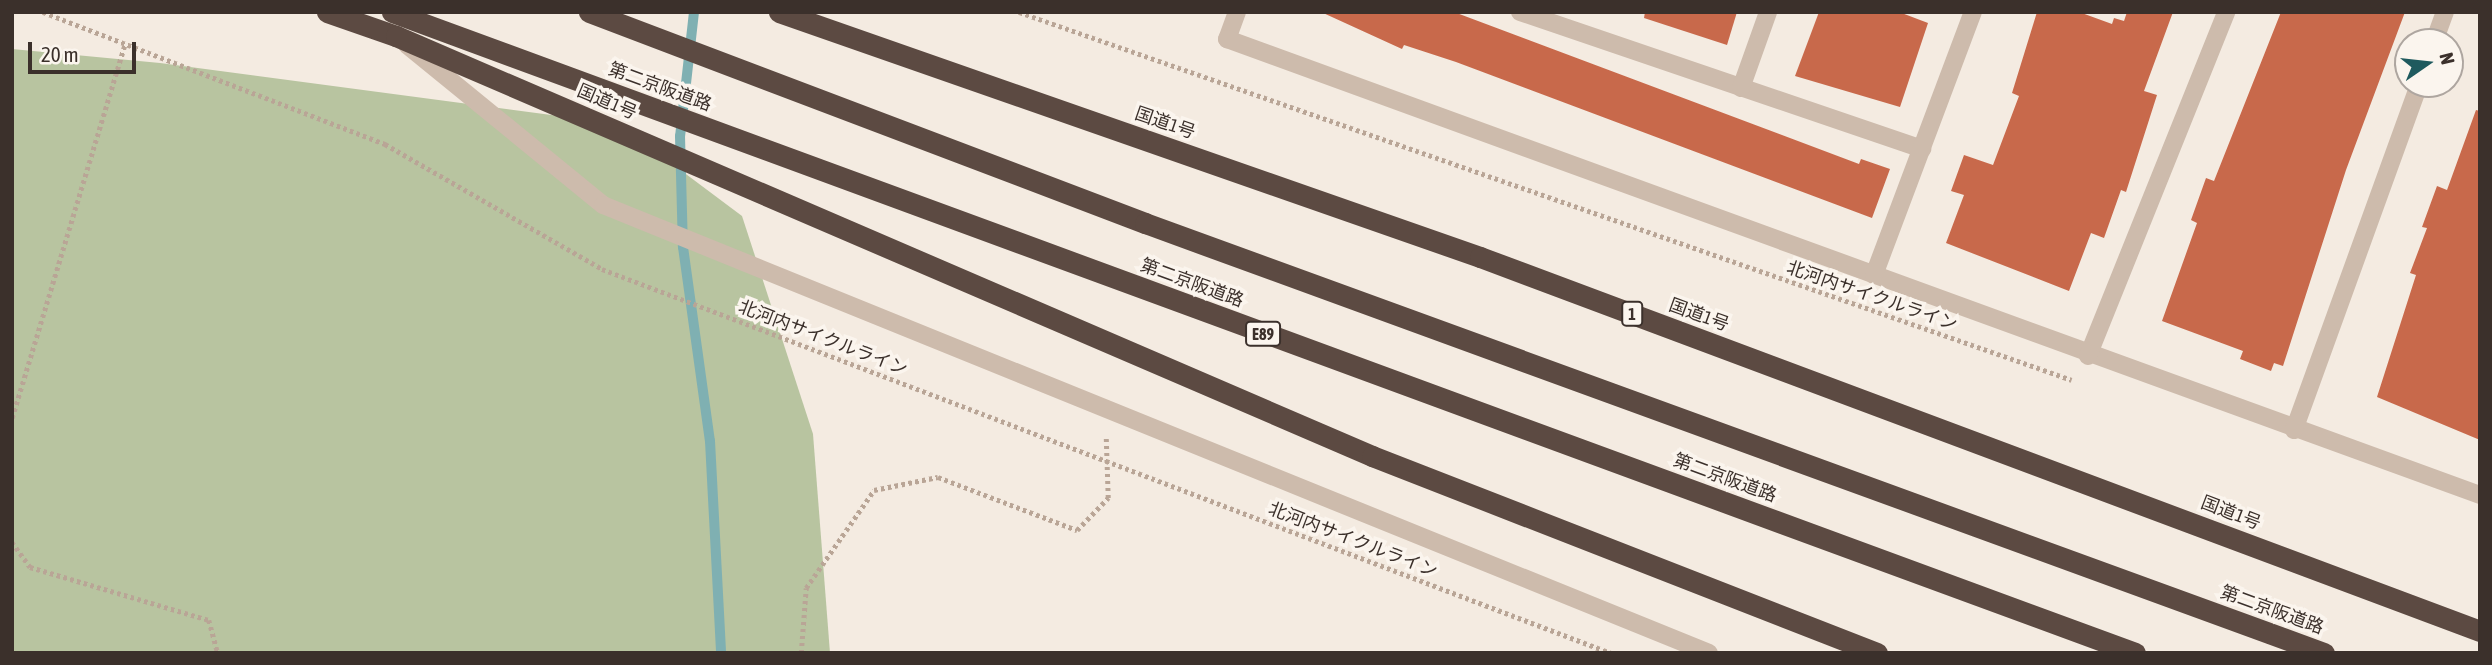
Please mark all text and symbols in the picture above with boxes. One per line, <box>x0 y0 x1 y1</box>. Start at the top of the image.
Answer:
scale bar <box>32 28 140 72</box>
north arrow <box>2394 28 2464 98</box>
text: 20 m <box>41 42 79 66</box>
text: N <box>2435 50 2459 67</box>
street label: 第二京阪道路 <box>606 58 714 116</box>
street label: 国道1号 <box>574 80 640 124</box>
street label: 国道1号 <box>1132 103 1198 143</box>
street label: 第二京阪道路 <box>1138 254 1246 312</box>
street label: 北河内サイクルライン <box>1783 256 1961 336</box>
street label: 国道1号 <box>1666 294 1732 336</box>
street label: 北河内サイクルライン <box>735 296 911 380</box>
road number: 1 <box>1620 302 1644 326</box>
road number: E89 <box>1244 322 1282 346</box>
street label: 第二京阪道路 <box>1671 449 1779 507</box>
street label: 国道1号 <box>2198 492 2264 534</box>
street label: 北河内サイクルライン <box>1265 498 1441 582</box>
street label: 第二京阪道路 <box>2218 581 2326 639</box>

